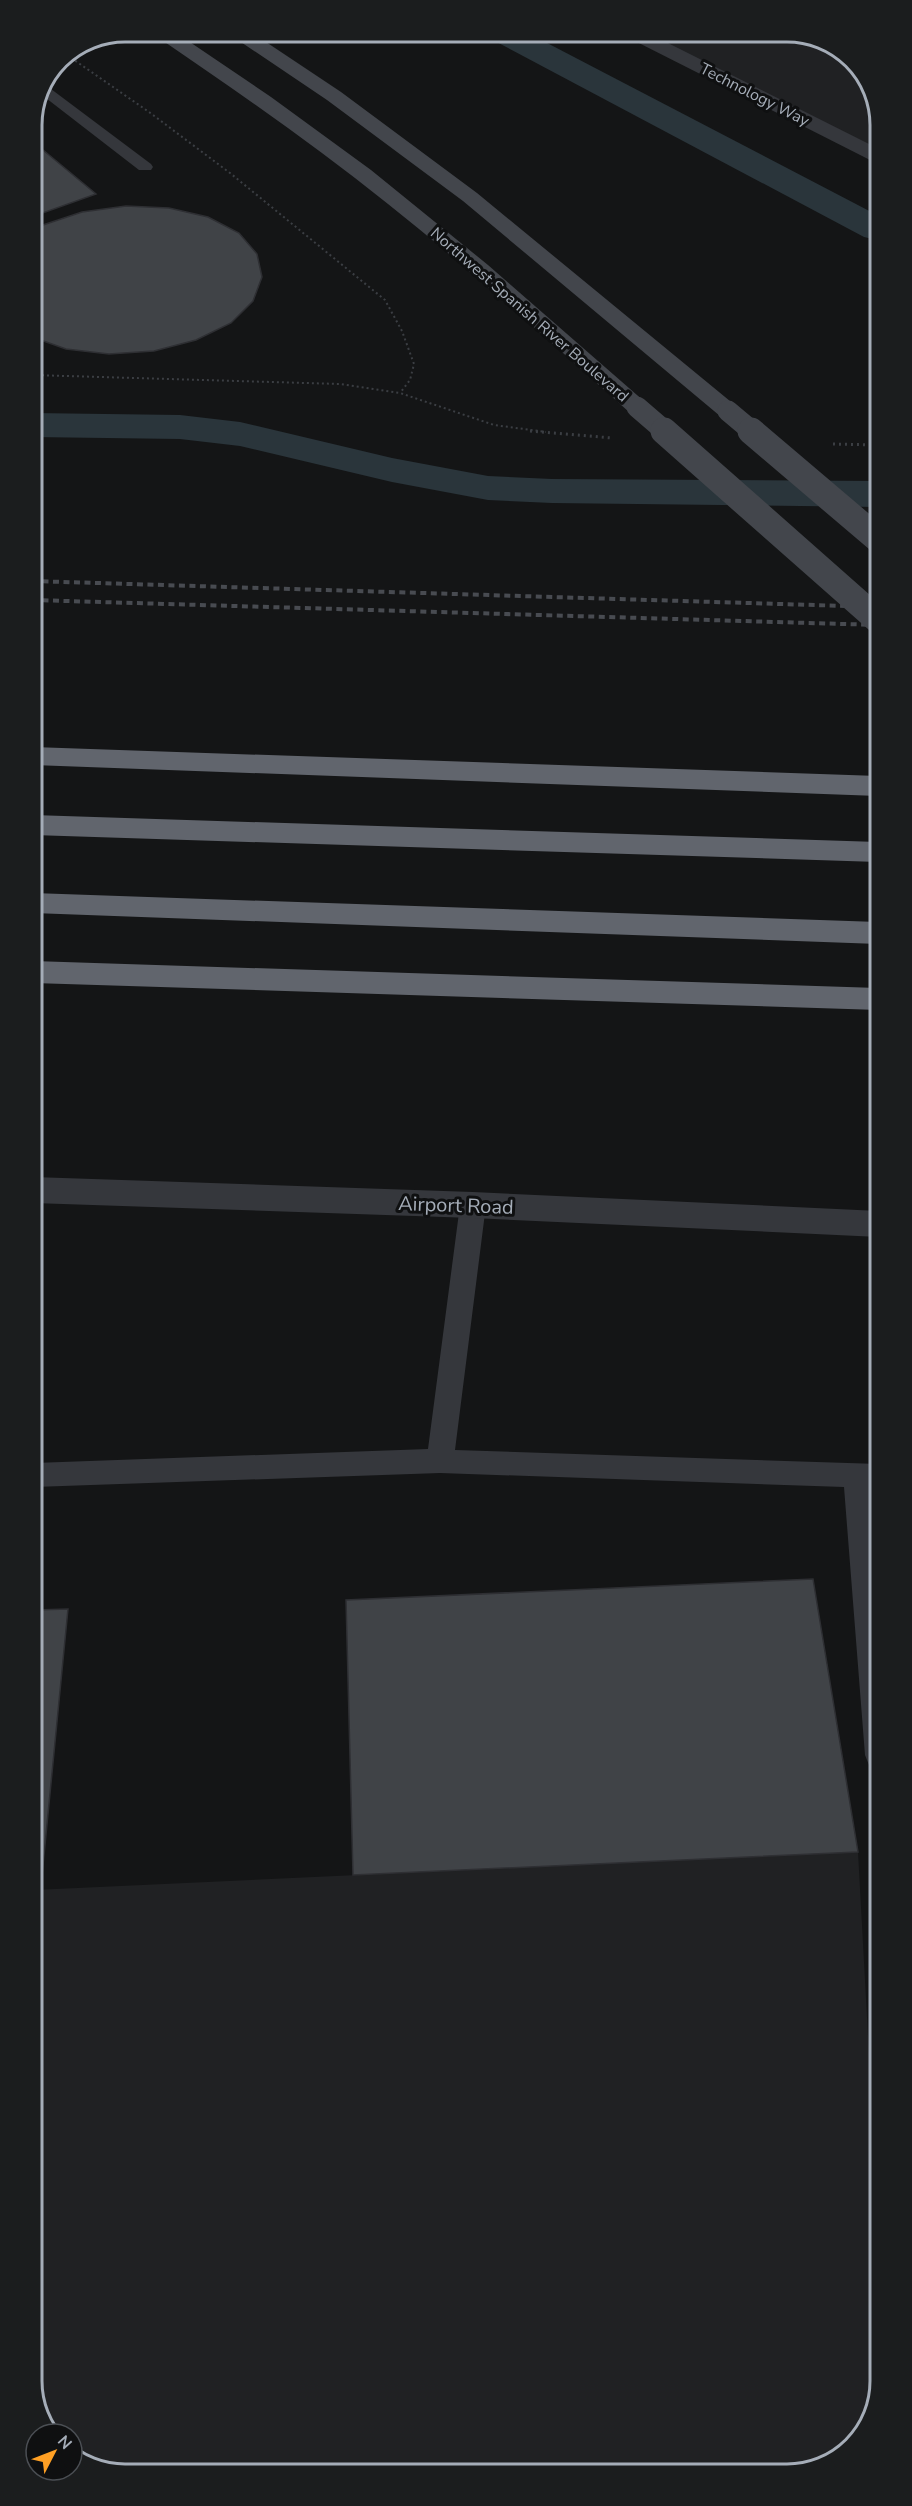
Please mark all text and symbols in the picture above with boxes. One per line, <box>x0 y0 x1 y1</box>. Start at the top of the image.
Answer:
street label: Technology Way <box>696 58 814 132</box>
street label: Northwest Spanish River Boulevard <box>425 222 633 407</box>
street label: Airport Road <box>398 1190 514 1221</box>
north arrow <box>24 2422 84 2482</box>
text: N <box>52 2431 77 2454</box>

